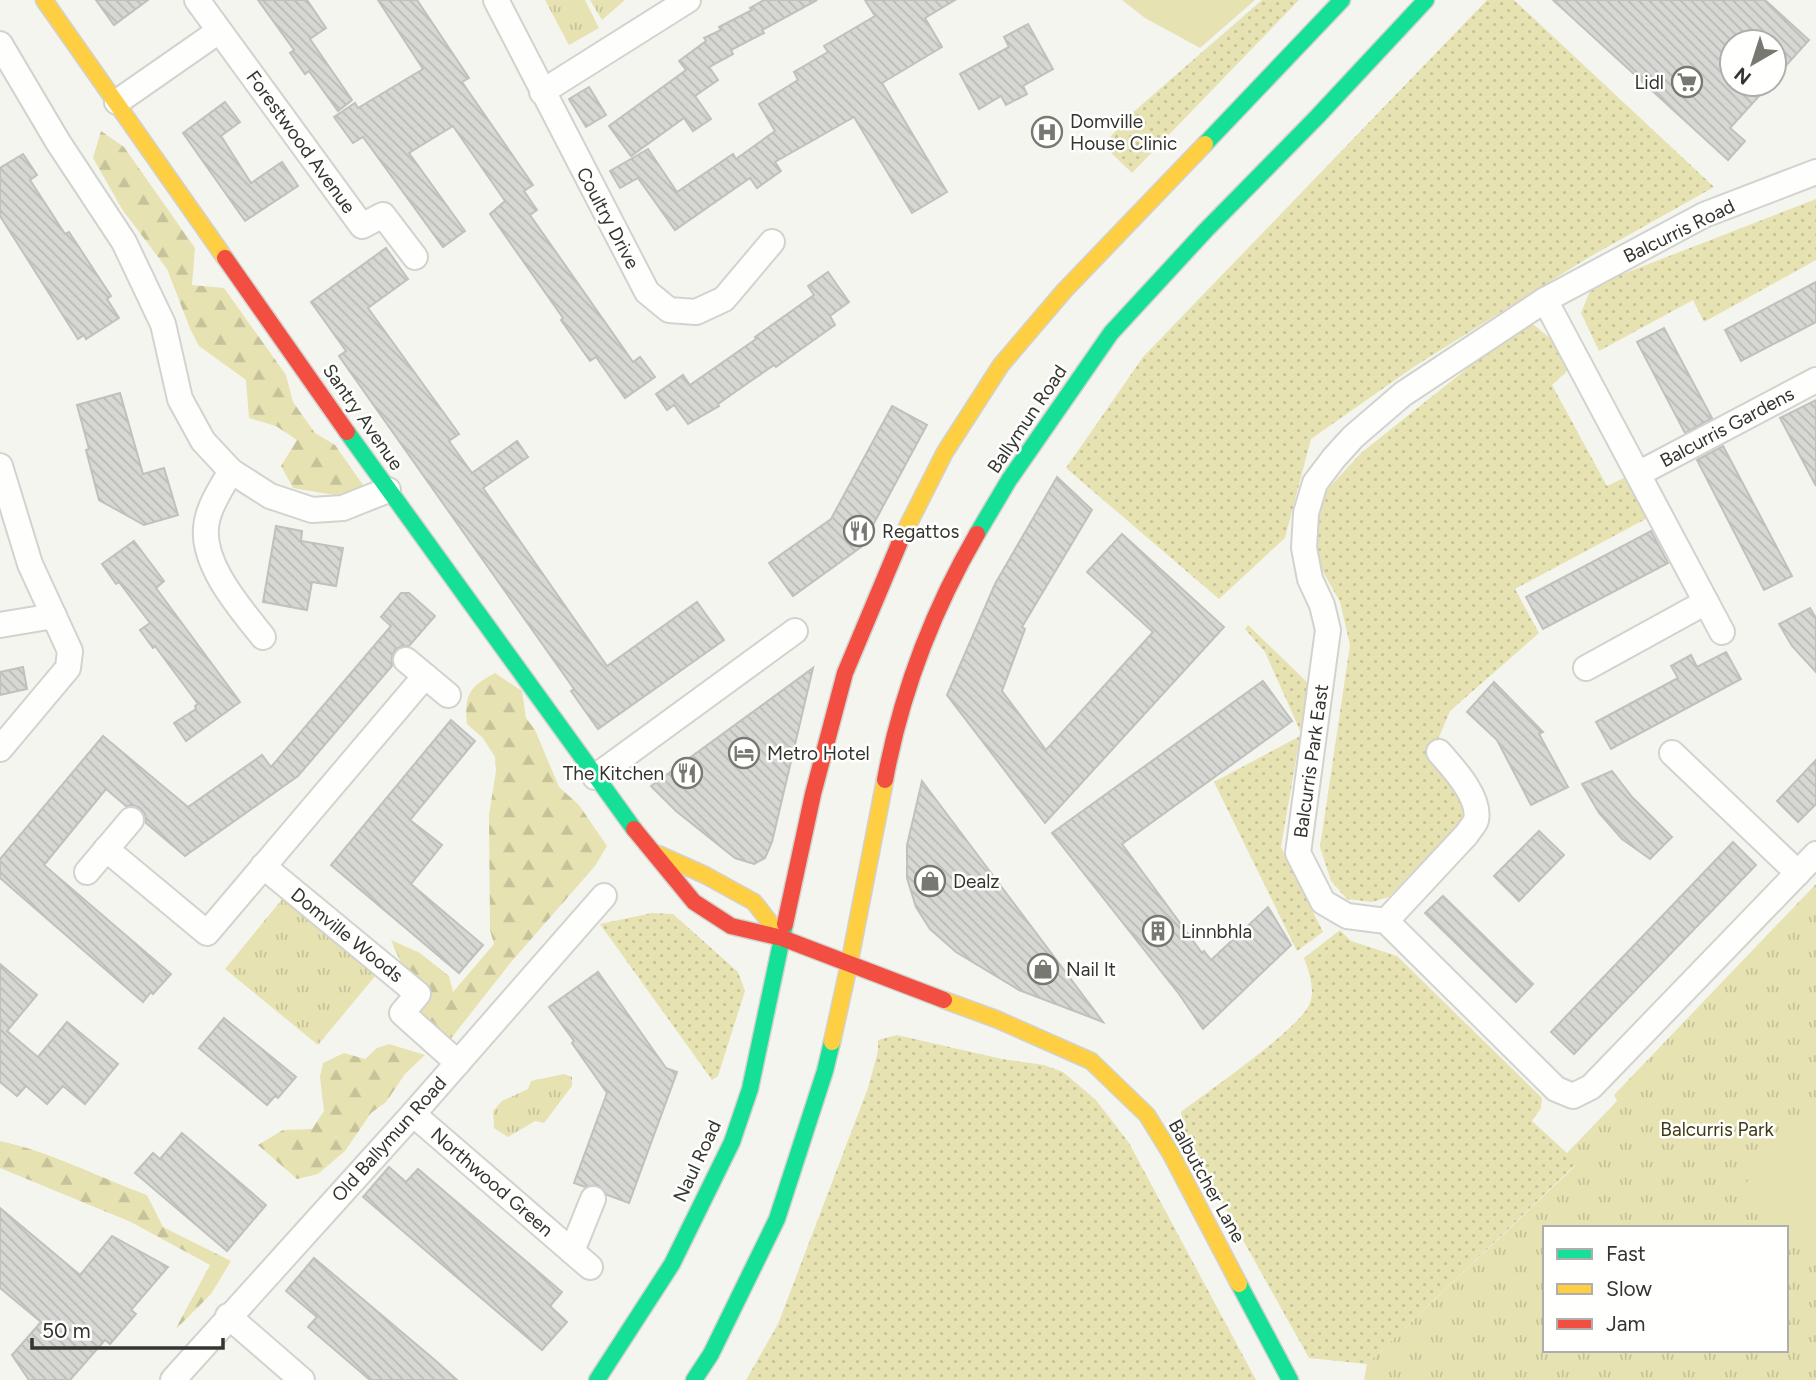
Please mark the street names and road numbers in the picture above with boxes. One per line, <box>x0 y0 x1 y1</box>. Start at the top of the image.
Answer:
street label: Forestwood Avenue <box>241 66 361 218</box>
street label: Coultry Drive <box>572 163 644 273</box>
street label: Balcurris Road <box>1620 194 1738 268</box>
street label: Santry Avenue <box>318 359 408 475</box>
street label: Ballymun Road <box>982 361 1072 477</box>
street label: Balcurris Gardens <box>1656 382 1798 472</box>
street label: Balcurris Park East <box>1289 683 1333 839</box>
street label: Domville Woods <box>286 883 408 987</box>
street label: Old Ballymun Road <box>327 1072 451 1206</box>
street label: Balbutcher Lane <box>1164 1115 1250 1247</box>
street label: Naul Road <box>668 1116 726 1206</box>
street label: Northwood Green <box>426 1123 558 1241</box>

